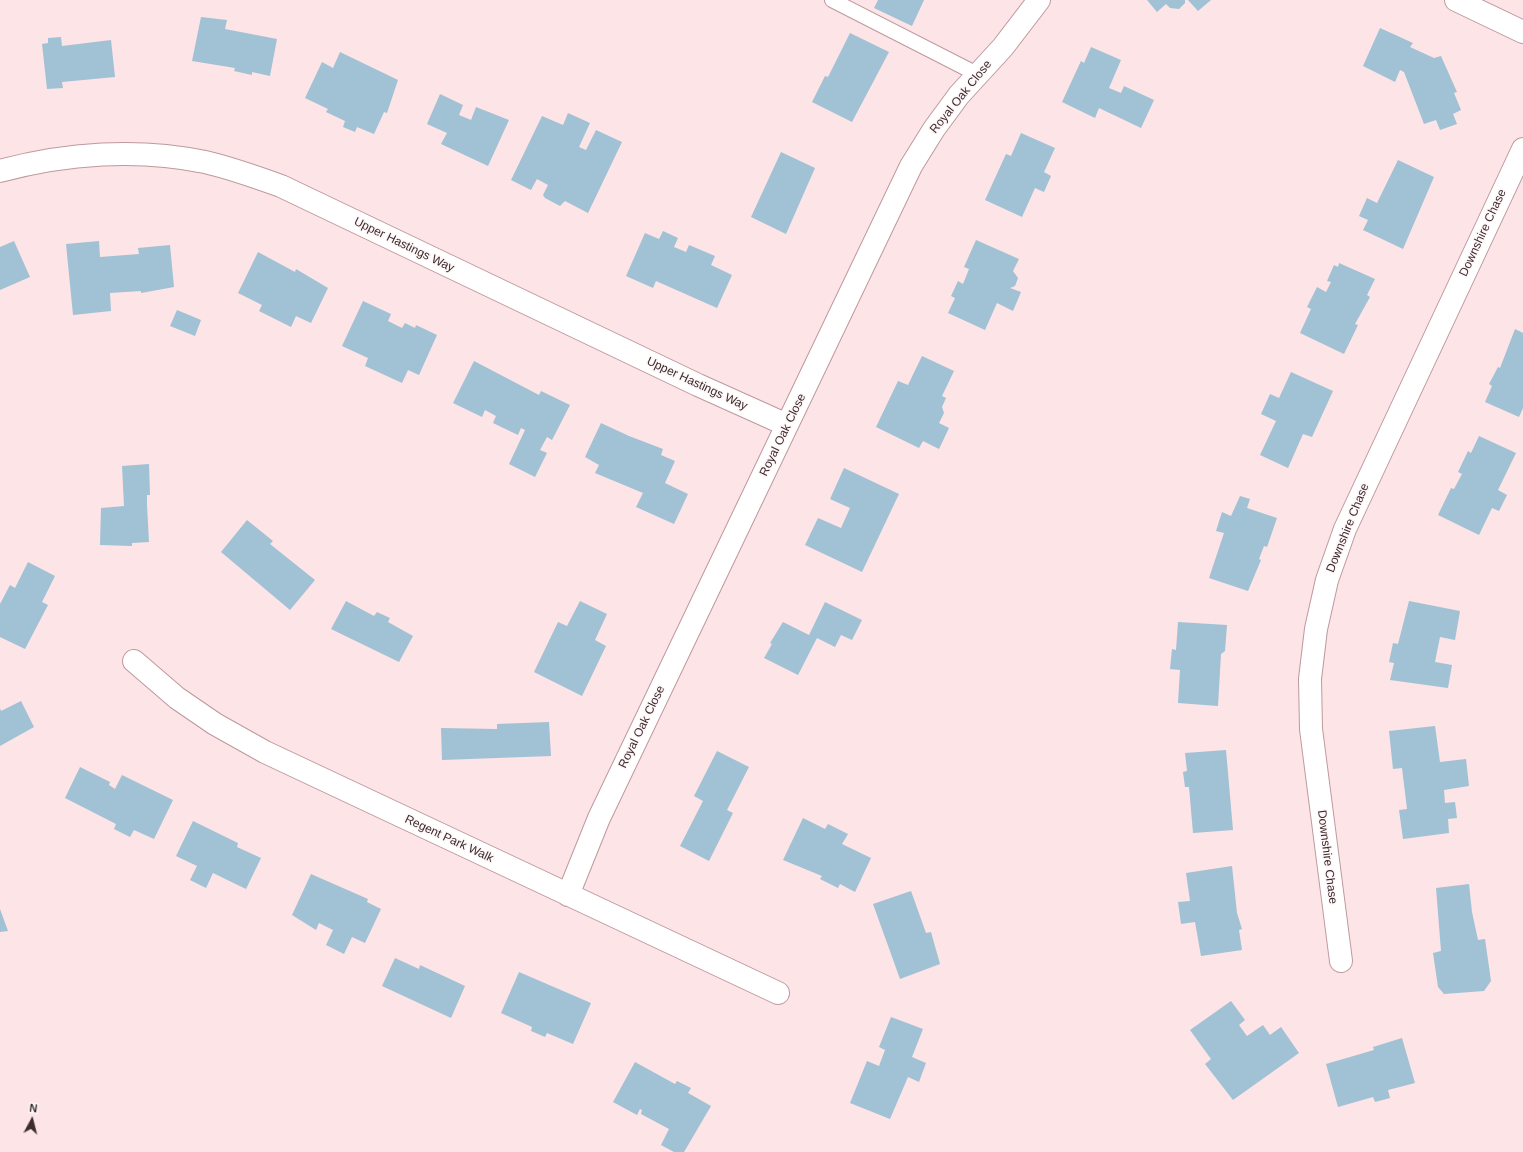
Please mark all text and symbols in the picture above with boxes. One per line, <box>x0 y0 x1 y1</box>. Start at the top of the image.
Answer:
street label: Royal Oak Close <box>927 57 995 137</box>
street label: Downshire Chase <box>1456 187 1510 279</box>
street label: Upper Hastings Way <box>352 215 456 275</box>
street label: Upper Hastings Way <box>644 354 750 414</box>
street label: Royal Oak Close <box>757 391 809 479</box>
street label: Downshire Chase <box>1324 481 1372 575</box>
street label: Royal Oak Close <box>616 683 668 771</box>
street label: Downshire Chase <box>1314 809 1340 905</box>
street label: Regent Park Walk <box>402 812 496 866</box>
north arrow <box>12 1100 52 1140</box>
text: N <box>29 1102 38 1115</box>

